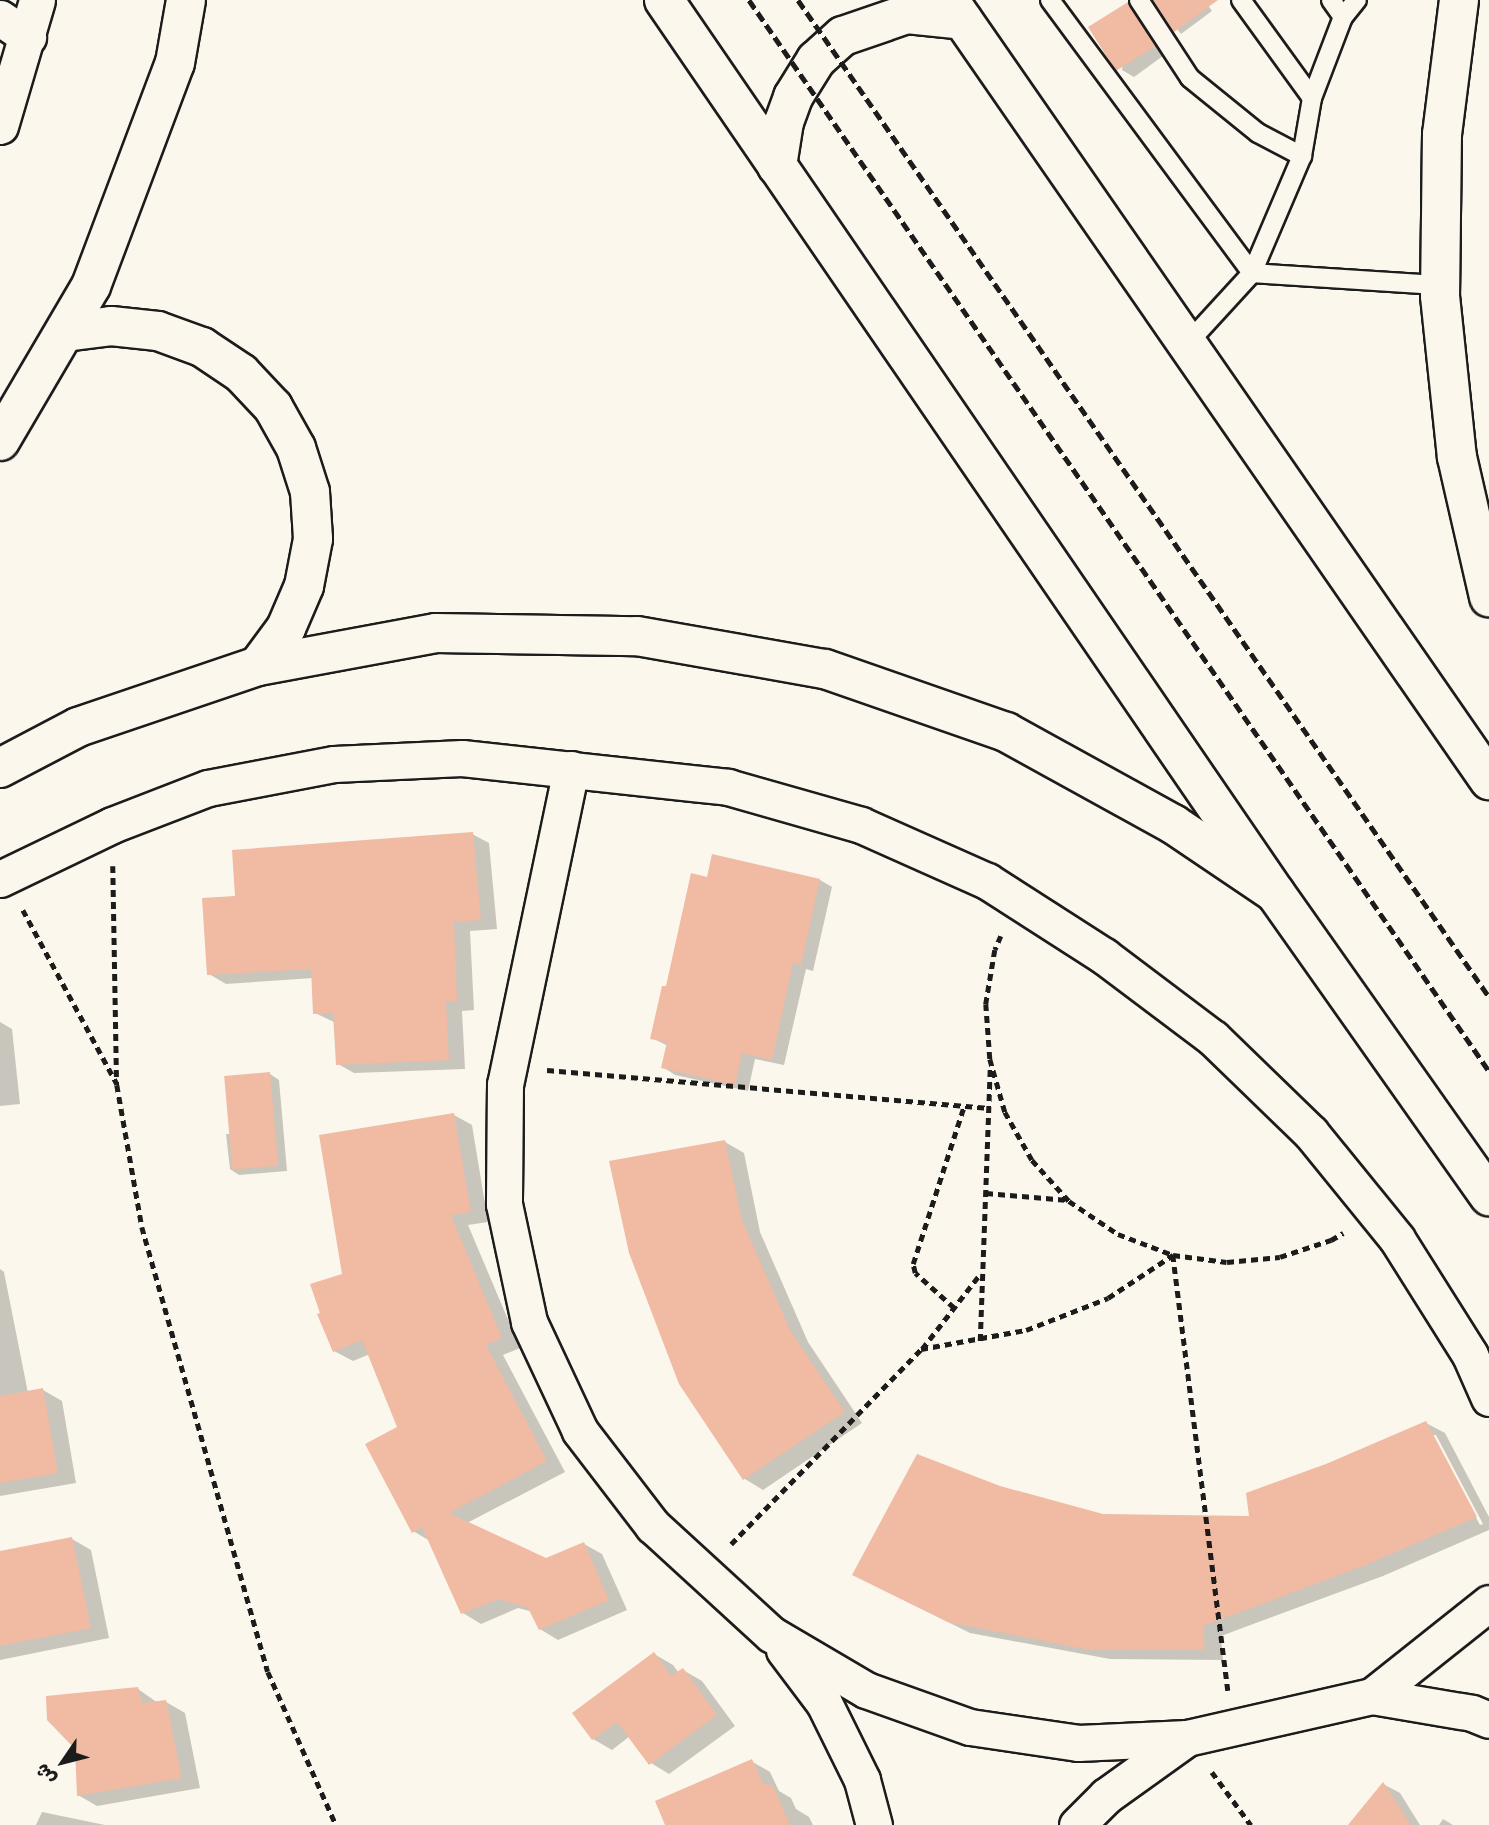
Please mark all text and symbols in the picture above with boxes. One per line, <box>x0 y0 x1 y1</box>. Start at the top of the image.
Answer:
north arrow <box>28 1727 98 1797</box>
text: ش <box>30 1759 61 1789</box>

